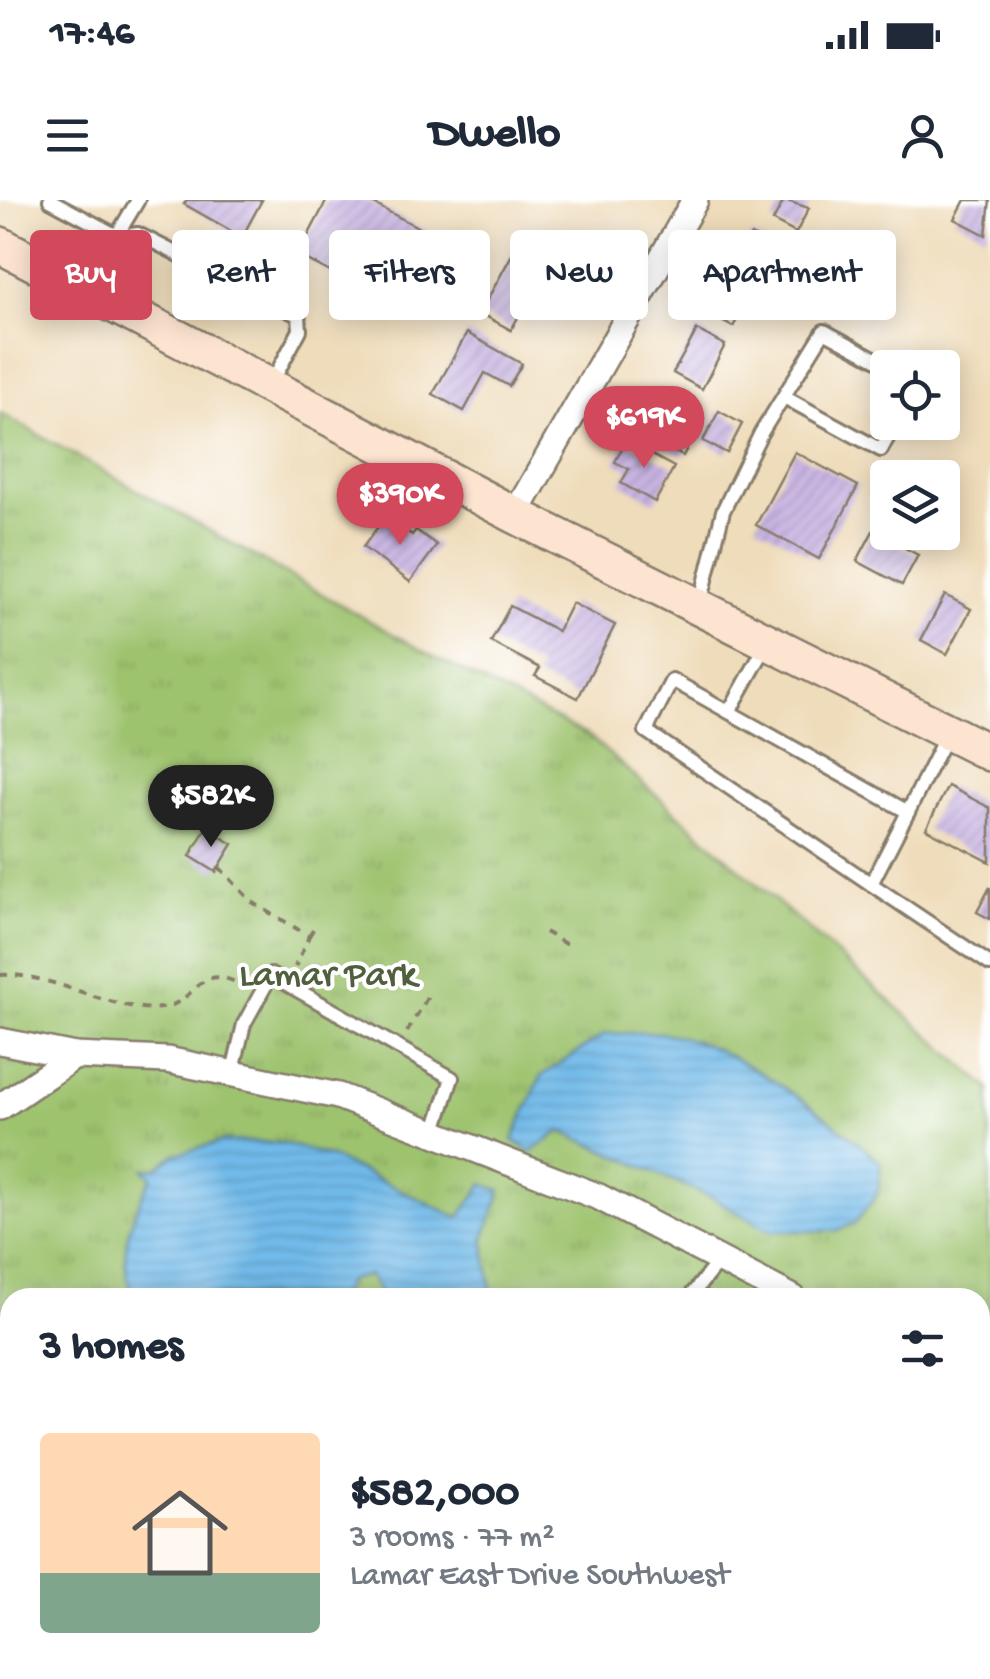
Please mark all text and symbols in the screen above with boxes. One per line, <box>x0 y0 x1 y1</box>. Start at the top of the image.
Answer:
text: 17:46 <box>50 13 134 57</box>
icon: menu <box>40 108 95 163</box>
icon: person <box>895 108 950 163</box>
text: Dwello <box>430 109 560 162</box>
chip: Buy <box>30 230 152 320</box>
chip: Rent <box>172 230 309 320</box>
chip: Filters <box>329 230 490 320</box>
chip: New <box>510 230 648 320</box>
chip: Apartment <box>668 230 896 320</box>
map controls <box>870 350 960 550</box>
button: locate <box>870 350 960 440</box>
pin: $619K <box>574 386 714 471</box>
text: $619K <box>605 399 683 437</box>
button: layers <box>870 460 960 550</box>
pin: $390K <box>330 463 470 548</box>
text: $390K <box>359 476 441 514</box>
pin: $582K <box>141 765 281 850</box>
text: $582K <box>170 778 252 816</box>
park label: Lamar Park <box>239 955 420 999</box>
icon: filters <box>895 1321 950 1376</box>
text: 3 homes <box>40 1324 183 1373</box>
text: $582,000 <box>350 1471 519 1520</box>
icon: home <box>120 1473 240 1593</box>
text: 3 rooms · 77 m² <box>350 1520 555 1558</box>
text: Lamar East Drive Southwest <box>350 1558 729 1596</box>

